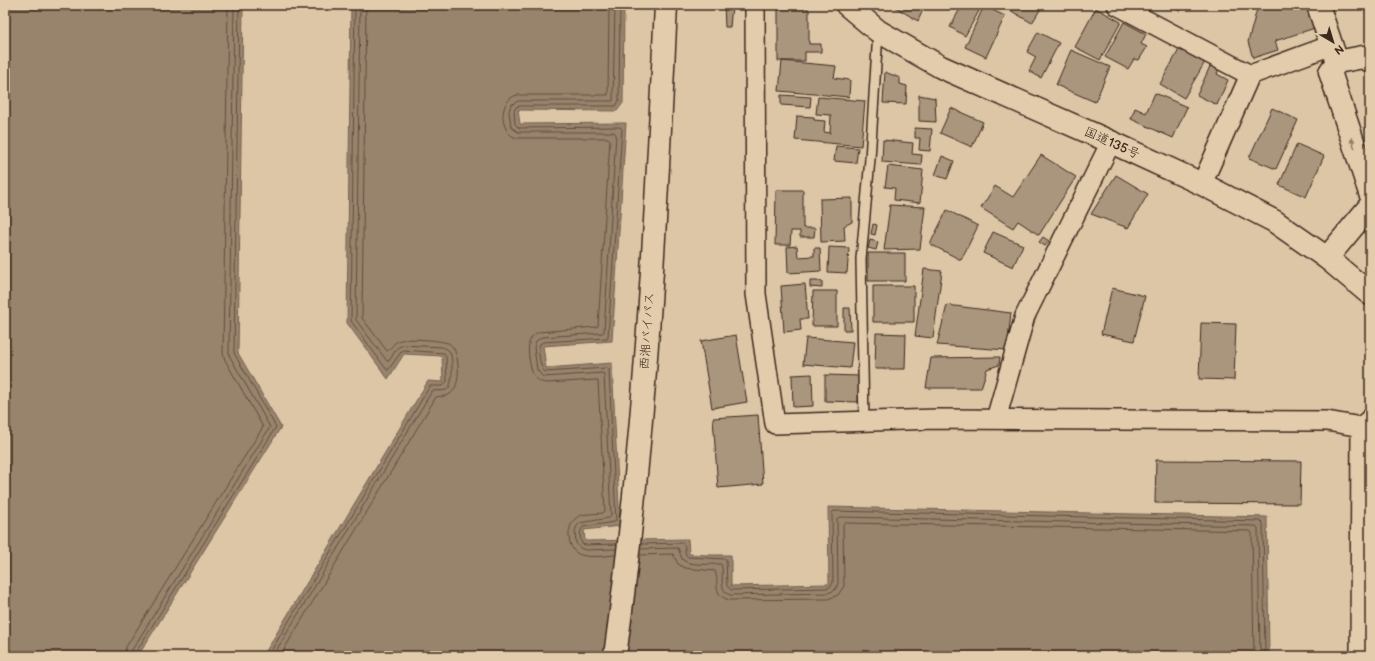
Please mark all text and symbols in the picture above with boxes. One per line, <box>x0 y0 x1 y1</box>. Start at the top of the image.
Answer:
north arrow <box>1313 22 1353 62</box>
text: N <box>1332 42 1346 57</box>
street label: 国道135号 <box>1082 124 1142 162</box>
one-way arrow <box>1350 137 1356 149</box>
street label: 西湘バイパス <box>636 292 658 370</box>

